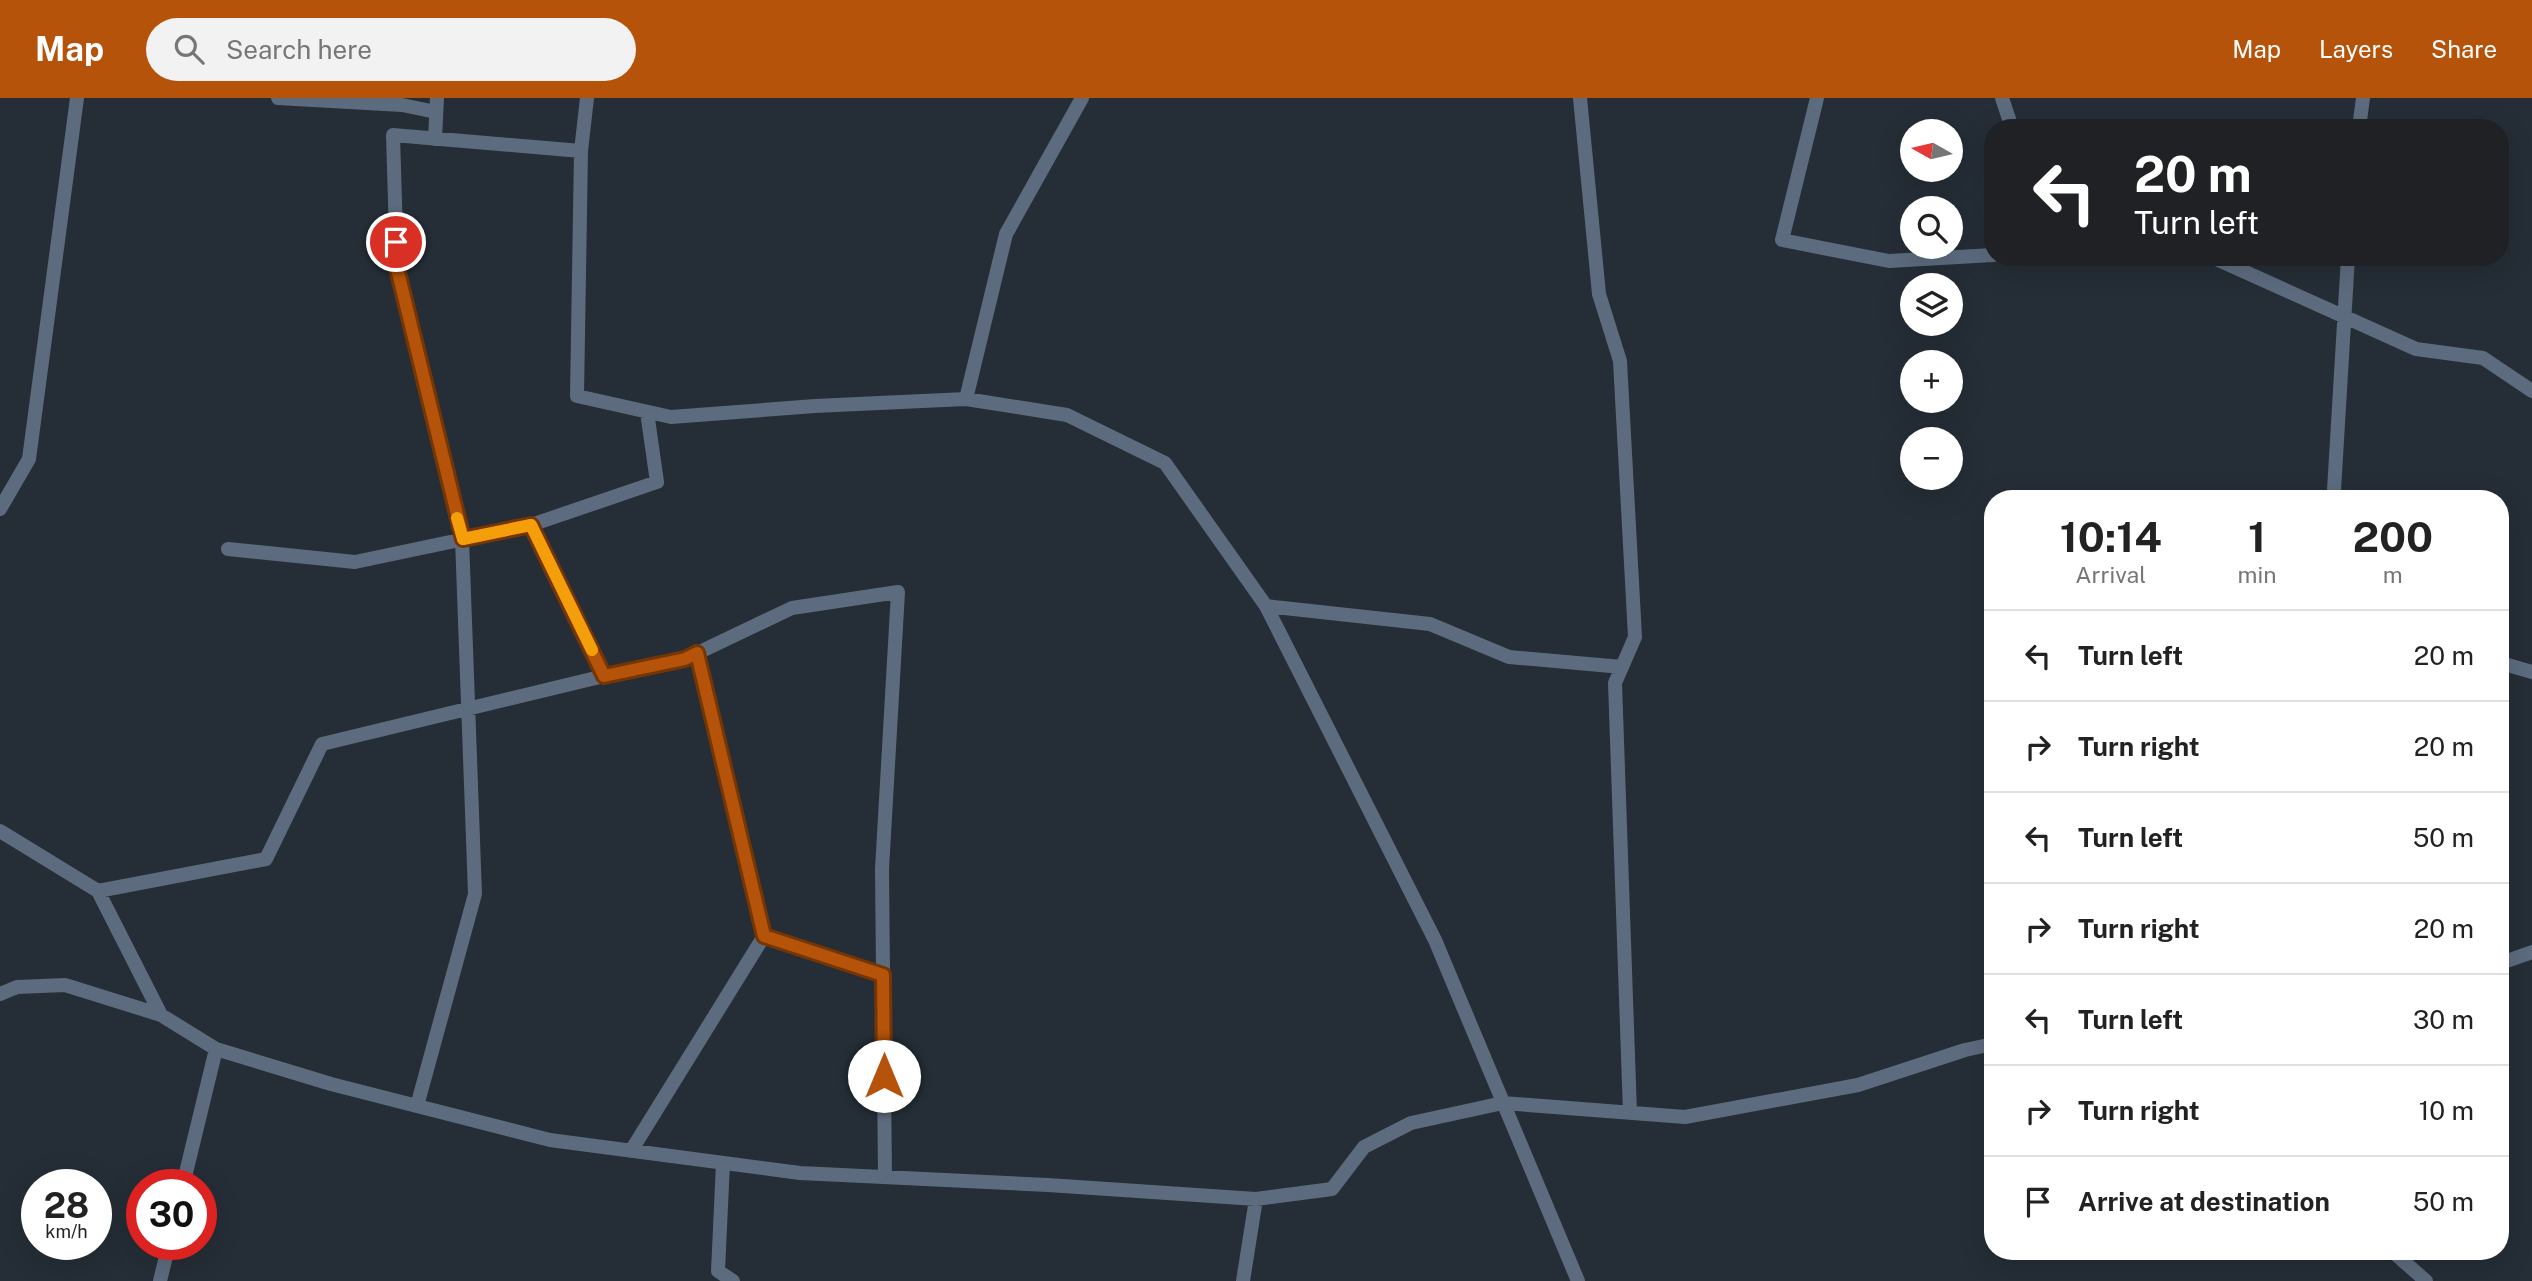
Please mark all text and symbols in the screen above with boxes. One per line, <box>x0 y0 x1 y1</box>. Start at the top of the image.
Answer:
search box <box>146 18 636 81</box>
text: Map <box>35 30 104 68</box>
icon: search <box>170 30 208 68</box>
text: Search here <box>226 34 372 65</box>
text: Map <box>2232 35 2281 63</box>
text: Layers <box>2319 35 2393 63</box>
text: Share <box>2431 35 2497 63</box>
north arrow <box>1900 119 1964 182</box>
map controls <box>1900 119 1963 490</box>
text: 20 m <box>2134 145 2252 203</box>
icon: left <box>2019 147 2110 238</box>
button: search <box>1900 196 1963 259</box>
text: Turn left <box>2134 204 2259 241</box>
pin <box>366 212 426 272</box>
icon: arrive <box>377 223 415 261</box>
button: layers <box>1900 273 1963 336</box>
button: + <box>1900 350 1963 413</box>
button: − <box>1900 427 1963 490</box>
text: 10:14 <box>2060 512 2162 561</box>
text: 1 <box>2248 512 2266 561</box>
text: 200 <box>2352 512 2433 561</box>
text: Arrival <box>2075 561 2146 588</box>
text: min <box>2238 561 2277 588</box>
text: m <box>2383 561 2403 588</box>
icon: left <box>2019 637 2057 675</box>
text: Turn left <box>2078 640 2183 671</box>
text: 20 m <box>2414 640 2474 671</box>
icon: right <box>2019 728 2057 766</box>
text: Turn right <box>2078 731 2200 762</box>
text: 20 m <box>2414 731 2474 762</box>
icon: left <box>2019 819 2057 857</box>
text: Turn left <box>2078 822 2183 853</box>
text: 50 m <box>2413 822 2474 853</box>
icon: right <box>2019 910 2057 948</box>
text: Turn right <box>2078 913 2200 944</box>
text: 20 m <box>2414 913 2474 944</box>
icon: left <box>2019 1001 2057 1039</box>
text: Turn left <box>2078 1004 2183 1035</box>
text: 30 m <box>2413 1004 2474 1035</box>
position arrow <box>847 1039 921 1113</box>
icon: right <box>2019 1092 2057 1130</box>
text: Turn right <box>2078 1095 2200 1126</box>
text: 10 m <box>2419 1095 2474 1126</box>
speed limit sign: 30 <box>126 1169 217 1260</box>
icon: arrive <box>2019 1183 2057 1221</box>
text: 28 <box>44 1185 89 1226</box>
text: Arrive at destination <box>2078 1186 2330 1217</box>
text: 50 m <box>2413 1186 2474 1217</box>
text: km/h <box>45 1221 88 1242</box>

